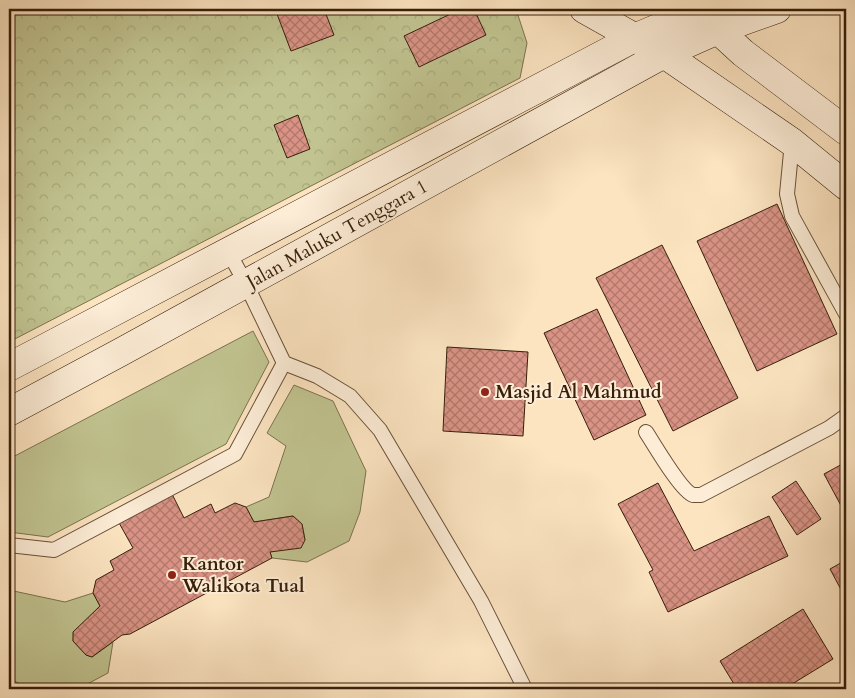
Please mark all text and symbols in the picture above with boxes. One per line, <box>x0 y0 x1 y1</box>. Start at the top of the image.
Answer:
street label: Jalan Maluku Tenggara 1 <box>239 173 432 296</box>
place label: Masjid Al Mahmud <box>495 379 662 405</box>
marker: Masjid Al Mahmud <box>479 386 491 398</box>
place label: Kantor Walikota Tual <box>181 551 305 599</box>
marker: Kantor Walikota Tual <box>166 569 178 581</box>

